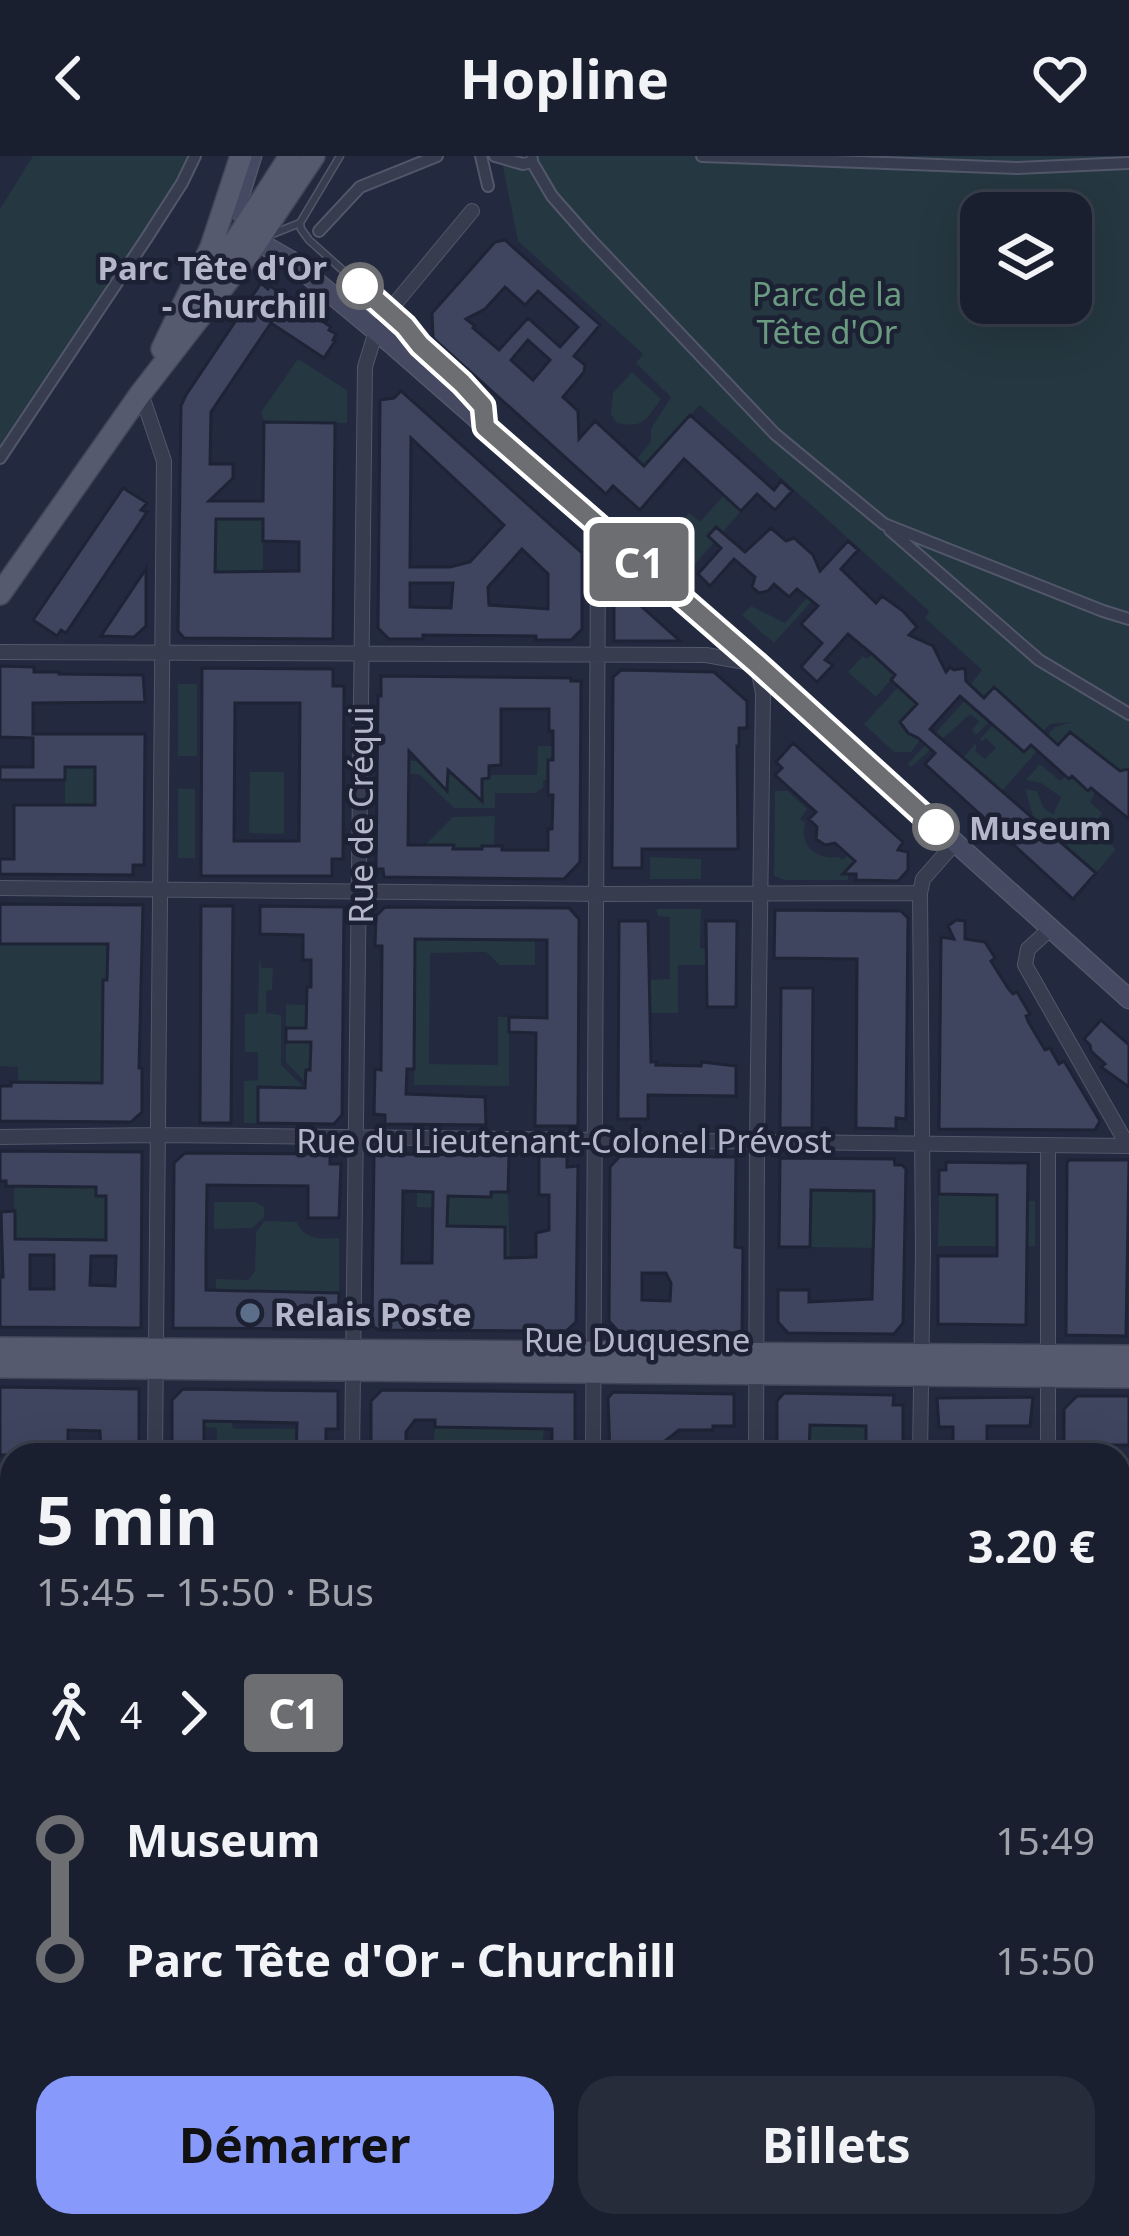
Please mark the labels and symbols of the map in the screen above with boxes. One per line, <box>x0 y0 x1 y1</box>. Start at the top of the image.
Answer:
place label: Parc Tête d'Or - Churchill <box>98 245 327 328</box>
marker: Parc Tête d'Or - Churchill <box>338 264 382 308</box>
park label: Parc de la Tête d'Or <box>752 271 902 354</box>
line badge: C1 <box>585 523 693 601</box>
street label: Rue de Créqui <box>338 706 383 924</box>
marker: Museum <box>914 805 958 849</box>
place label: Museum <box>969 805 1111 850</box>
street label: Rue du Lieutenant-Colonel Prévost <box>296 1118 832 1163</box>
place label: Relais Poste <box>274 1291 472 1336</box>
marker: Relais Poste <box>237 1300 263 1326</box>
street label: Rue Duquesne <box>524 1317 750 1362</box>

